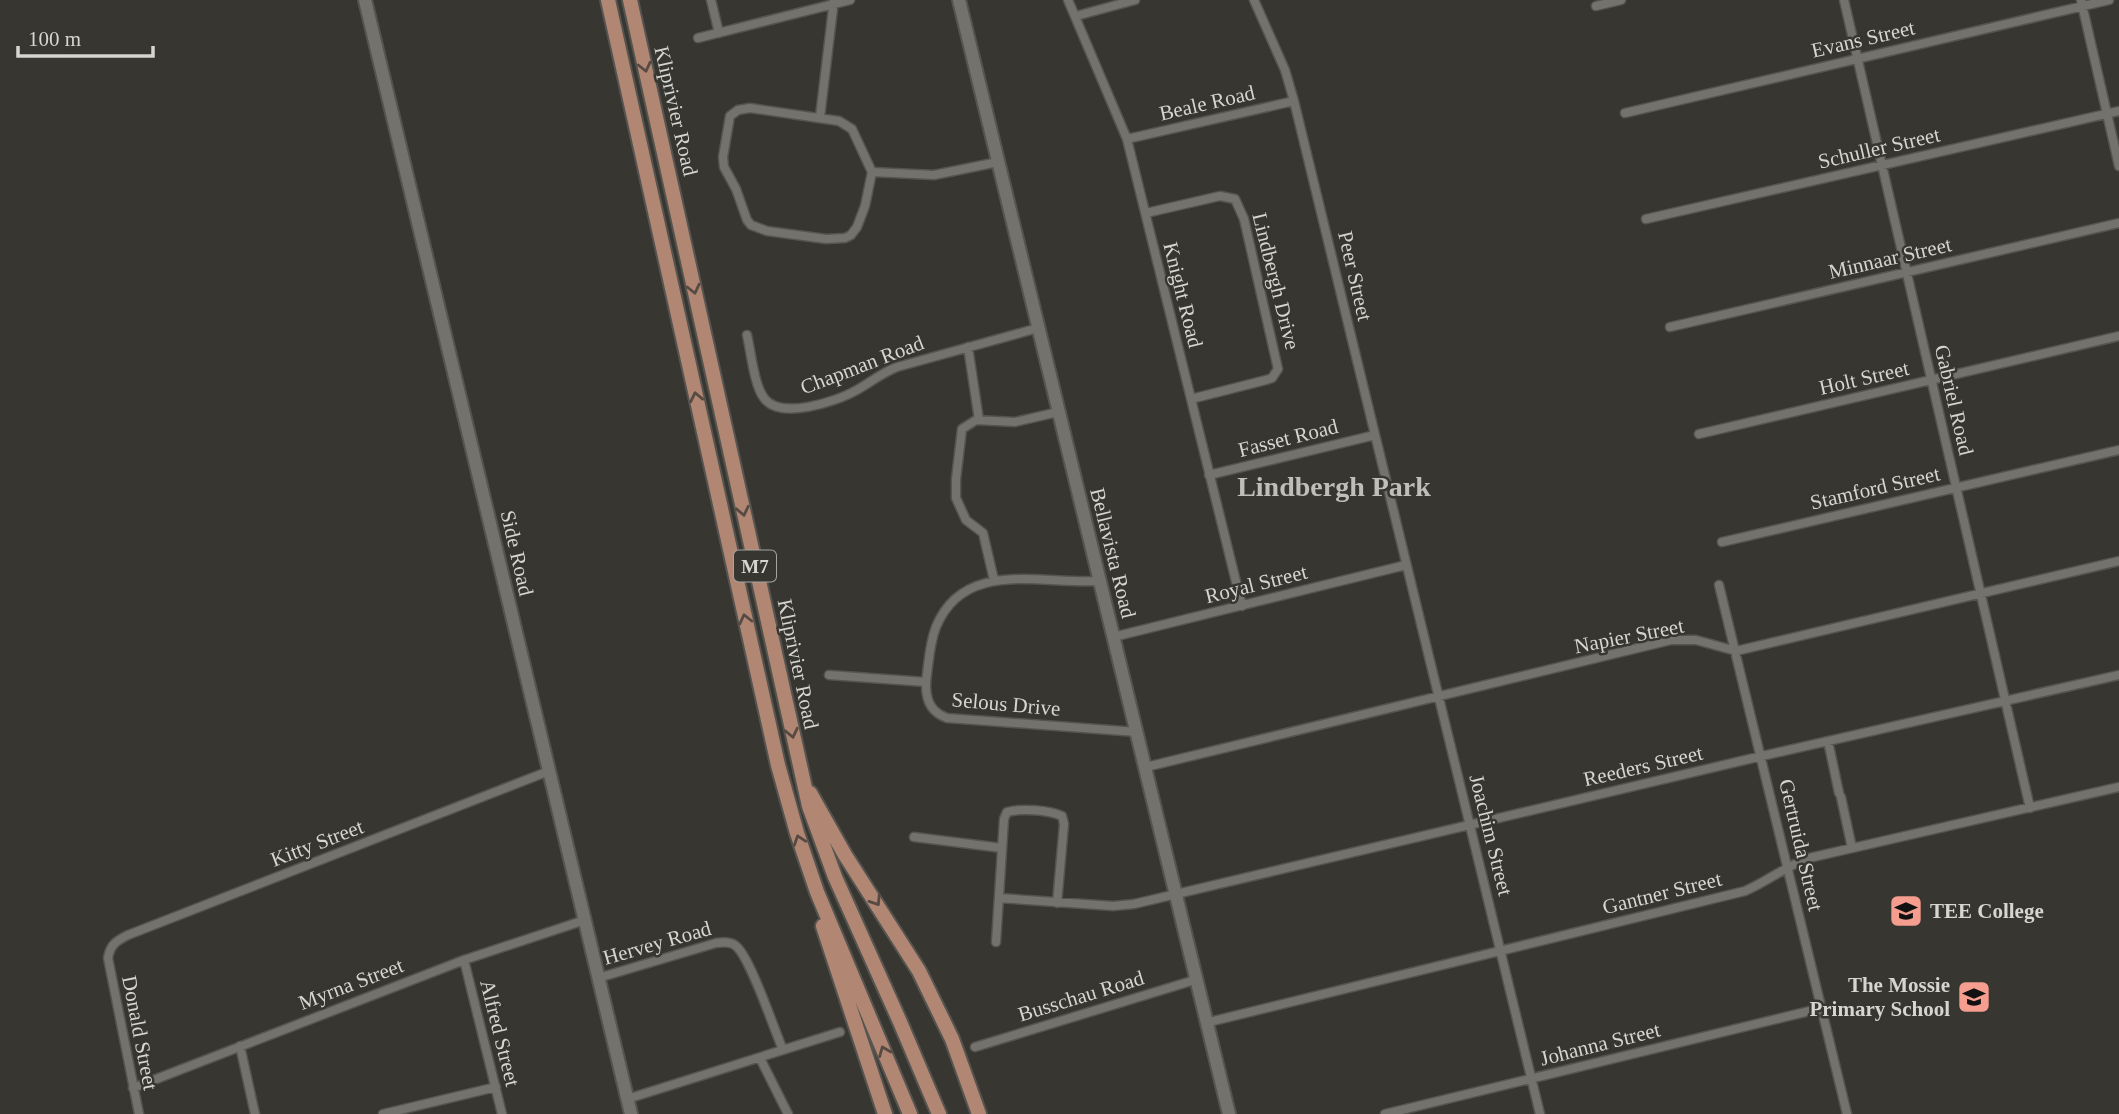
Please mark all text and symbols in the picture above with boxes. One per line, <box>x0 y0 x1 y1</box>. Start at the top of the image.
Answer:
scale bar <box>18 14 152 58</box>
street label: Evans Street <box>1809 15 1917 63</box>
text: 100 m <box>28 27 81 51</box>
street label: Kliprivier Road <box>649 44 703 179</box>
one-way arrow <box>636 61 651 73</box>
street label: Beale Road <box>1157 80 1258 126</box>
street label: Schuller Street <box>1816 122 1942 174</box>
street label: Lindbergh Drive <box>1247 210 1305 352</box>
street label: Peer Street <box>1333 229 1377 323</box>
street label: Minnaar Street <box>1826 232 1954 284</box>
street label: Knight Road <box>1158 240 1208 351</box>
one-way arrow <box>686 283 700 295</box>
street label: Chapman Road <box>797 330 927 400</box>
street label: Gabriel Road <box>1930 342 1978 458</box>
street label: Holt Street <box>1817 356 1911 400</box>
one-way arrow <box>689 391 704 403</box>
street label: Fasset Road <box>1236 414 1341 462</box>
street label: Stamford Street <box>1808 461 1942 515</box>
district label: Lindbergh Park <box>1237 471 1431 502</box>
street label: Bellavista Road <box>1085 485 1141 621</box>
one-way arrow <box>735 505 749 517</box>
street label: Side Road <box>496 508 539 599</box>
road number: M7 <box>734 551 776 582</box>
street label: Royal Street <box>1202 560 1310 608</box>
street label: Kliprivier Road <box>772 597 824 732</box>
one-way arrow <box>738 613 753 625</box>
street label: Napier Street <box>1572 614 1686 658</box>
street label: Selous Drive <box>951 687 1061 721</box>
one-way arrow <box>783 727 798 739</box>
street label: Reeders Street <box>1581 741 1705 791</box>
street label: Joachim Street <box>1464 772 1518 898</box>
street label: Gertruida Street <box>1774 777 1828 913</box>
street label: Kitty Street <box>267 814 367 872</box>
one-way arrow <box>793 834 807 847</box>
street label: Gantner Street <box>1600 867 1724 919</box>
school or university icon: TEE College <box>1887 892 1925 930</box>
one-way arrow <box>867 894 880 907</box>
place label: TEE College <box>1930 899 2044 923</box>
street label: Hervey Road <box>600 916 714 970</box>
street label: Myrna Street <box>295 953 407 1015</box>
street label: Busschau Road <box>1015 965 1147 1026</box>
place label: The Mossie Primary School <box>1809 973 1950 1021</box>
street label: Donald Street <box>117 974 163 1092</box>
street label: Alfred Street <box>475 977 525 1089</box>
school or university icon: The Mossie Primary School <box>1955 978 1993 1016</box>
street label: Johanna Street <box>1537 1017 1663 1071</box>
one-way arrow <box>879 1046 893 1058</box>

